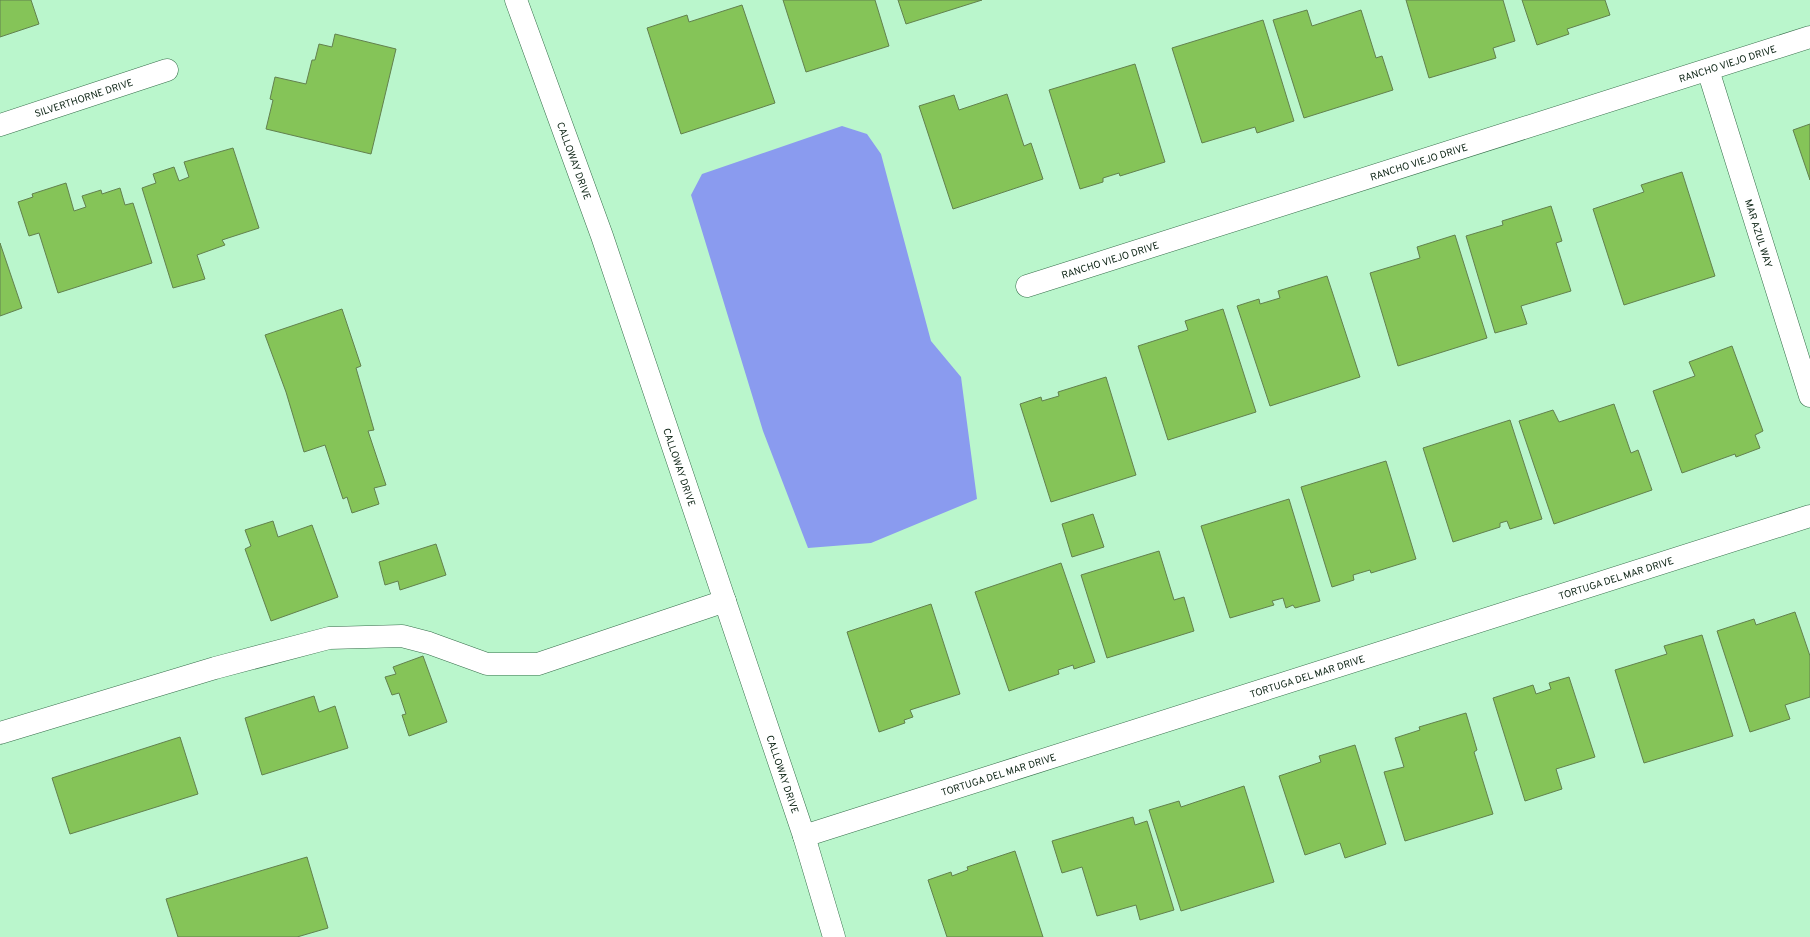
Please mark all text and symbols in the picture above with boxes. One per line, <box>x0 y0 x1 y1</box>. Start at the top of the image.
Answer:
street label: RANCHO VIEJO DRIVE <box>1677 43 1778 86</box>
street label: SILVERTHORNE DRIVE <box>33 77 135 121</box>
street label: CALLOWAY DRIVE <box>553 120 593 202</box>
street label: RANCHO VIEJO DRIVE <box>1369 141 1470 184</box>
street label: MAR AZUL WAY <box>1741 198 1775 270</box>
street label: RANCHO VIEJO DRIVE <box>1060 239 1161 283</box>
street label: CALLOWAY DRIVE <box>659 427 698 508</box>
street label: TORTUGA DEL MAR DRIVE <box>1557 555 1675 604</box>
street label: TORTUGA DEL MAR DRIVE <box>1249 653 1367 702</box>
street label: CALLOWAY DRIVE <box>763 734 801 815</box>
street label: TORTUGA DEL MAR DRIVE <box>940 751 1058 800</box>

